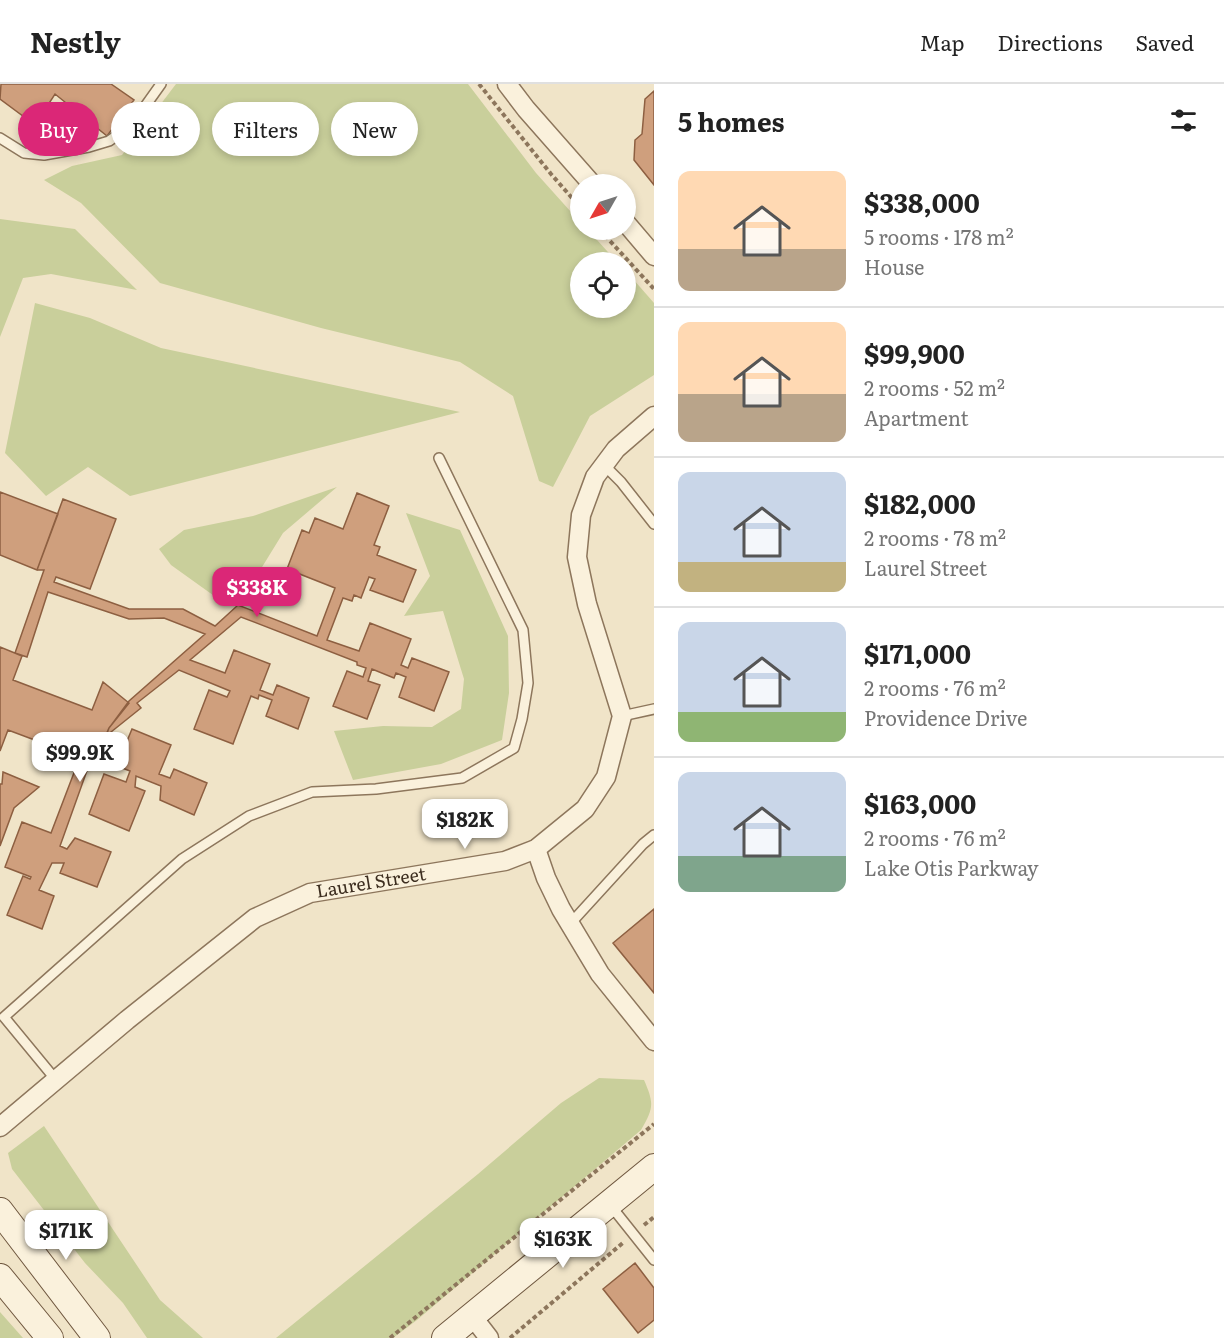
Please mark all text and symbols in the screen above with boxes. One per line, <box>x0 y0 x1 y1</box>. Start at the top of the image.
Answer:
text: Nestly <box>30 20 121 62</box>
text: Map <box>920 26 965 57</box>
text: Directions <box>998 26 1103 57</box>
text: Saved <box>1136 26 1194 57</box>
text: 5 homes <box>678 101 784 140</box>
chip: Buy <box>18 102 99 156</box>
chip: Rent <box>111 102 200 156</box>
chip: Filters <box>212 102 319 156</box>
chip: New <box>331 102 418 156</box>
icon: filters <box>1167 104 1200 137</box>
north arrow <box>570 174 636 240</box>
map controls <box>570 174 636 318</box>
text: $338,000 <box>864 182 980 221</box>
icon: home <box>726 195 798 267</box>
text: 5 rooms · 178 m² <box>864 221 1014 251</box>
text: House <box>864 251 924 281</box>
button: locate <box>570 252 636 318</box>
text: $99,900 <box>864 333 965 372</box>
icon: home <box>726 346 798 418</box>
text: 2 rooms · 52 m² <box>864 372 1005 402</box>
text: Apartment <box>864 402 969 432</box>
text: $182,000 <box>864 483 976 522</box>
icon: home <box>726 496 798 568</box>
text: 2 rooms · 78 m² <box>864 522 1006 552</box>
text: Laurel Street <box>864 552 987 582</box>
pin: $338K <box>215 567 299 618</box>
text: $338K <box>226 571 288 601</box>
text: $171,000 <box>864 633 971 672</box>
icon: home <box>726 646 798 718</box>
text: 2 rooms · 76 m² <box>864 672 1006 702</box>
text: Providence Drive <box>864 702 1027 732</box>
pin: $99.9K <box>31 732 129 783</box>
text: $99.9K <box>46 736 114 766</box>
text: $163,000 <box>864 783 976 822</box>
icon: home <box>726 796 798 868</box>
pin: $182K <box>423 799 507 850</box>
text: $182K <box>436 803 494 833</box>
text: 2 rooms · 76 m² <box>864 822 1006 852</box>
text: Lake Otis Parkway <box>864 852 1039 882</box>
street label: Laurel Street <box>314 859 428 904</box>
pin: $171K <box>24 1210 108 1261</box>
text: $171K <box>39 1214 93 1244</box>
pin: $163K <box>521 1218 605 1269</box>
text: $163K <box>534 1222 592 1252</box>

